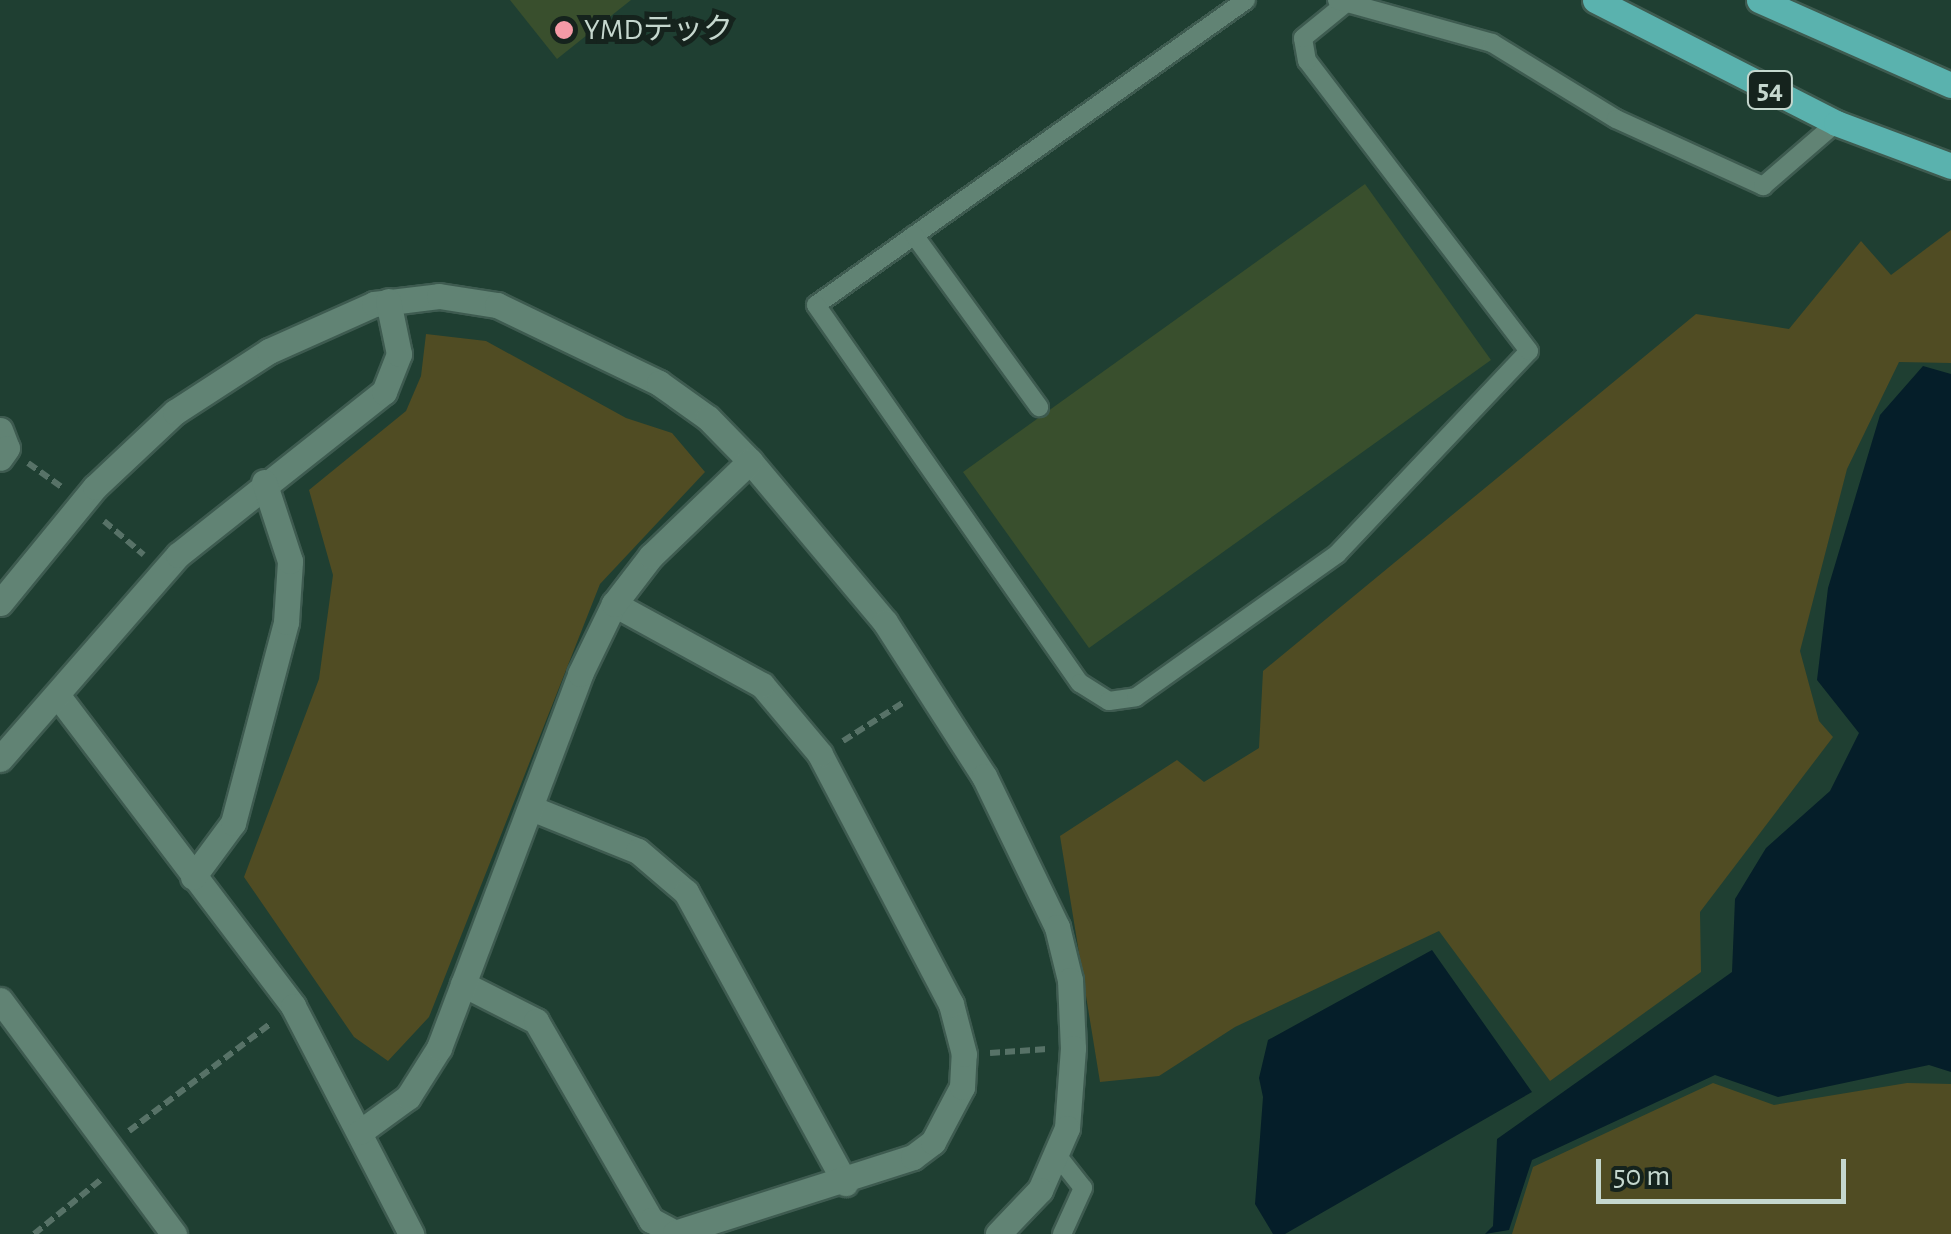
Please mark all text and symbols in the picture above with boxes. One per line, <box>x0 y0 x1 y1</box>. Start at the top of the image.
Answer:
place label: YMDテック <box>584 12 733 48</box>
marker: YMDテック <box>553 19 575 41</box>
road number: 54 <box>1745 67 1795 113</box>
scale bar <box>1601 1139 1851 1201</box>
text: 50 m <box>1613 1161 1670 1191</box>

